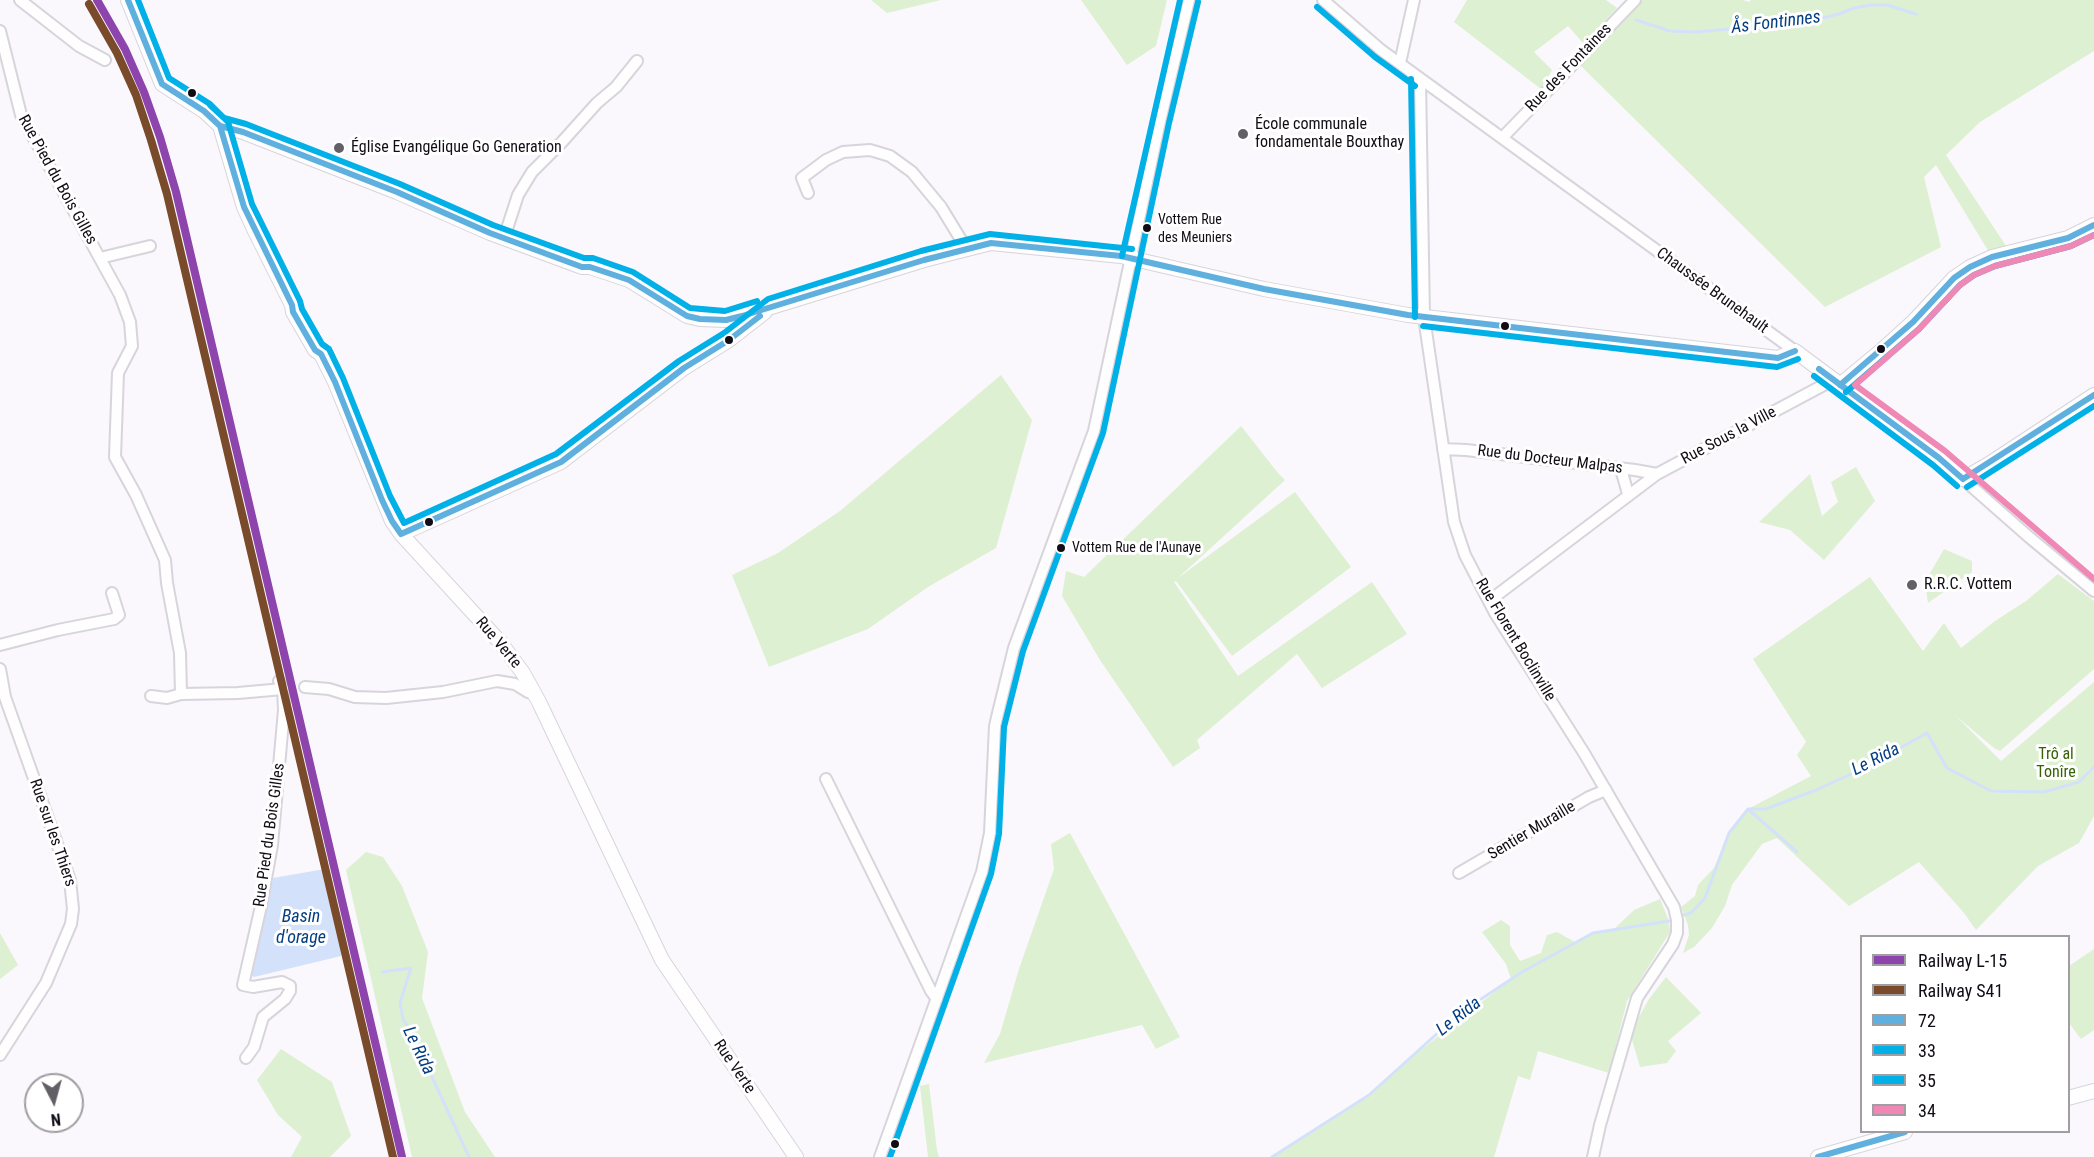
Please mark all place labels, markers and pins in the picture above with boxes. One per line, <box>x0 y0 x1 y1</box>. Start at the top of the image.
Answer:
unlabelled marker <box>186 87 198 99</box>
place label: École communale fondamentale Bouxthay <box>1255 115 1404 153</box>
marker: École communale fondamentale Bouxthay <box>1236 127 1250 141</box>
place label: Église Evangélique Go Generation <box>351 138 562 158</box>
marker: Église Evangélique Go Generation <box>332 141 346 155</box>
place label: Vottem Rue des Meuniers <box>1158 212 1232 244</box>
marker: Vottem Rue des Meuniers <box>1141 222 1153 234</box>
unlabelled marker <box>1499 320 1511 332</box>
unlabelled marker <box>723 334 735 346</box>
unlabelled marker <box>1875 343 1887 355</box>
unlabelled marker <box>423 516 435 528</box>
place label: Vottem Rue de l'Aunaye <box>1072 540 1201 556</box>
marker: Vottem Rue de l'Aunaye <box>1055 542 1067 554</box>
place label: R.R.C. Vottem <box>1924 575 2012 595</box>
marker: R.R.C. Vottem <box>1905 578 1919 592</box>
unlabelled marker <box>889 1138 901 1150</box>

